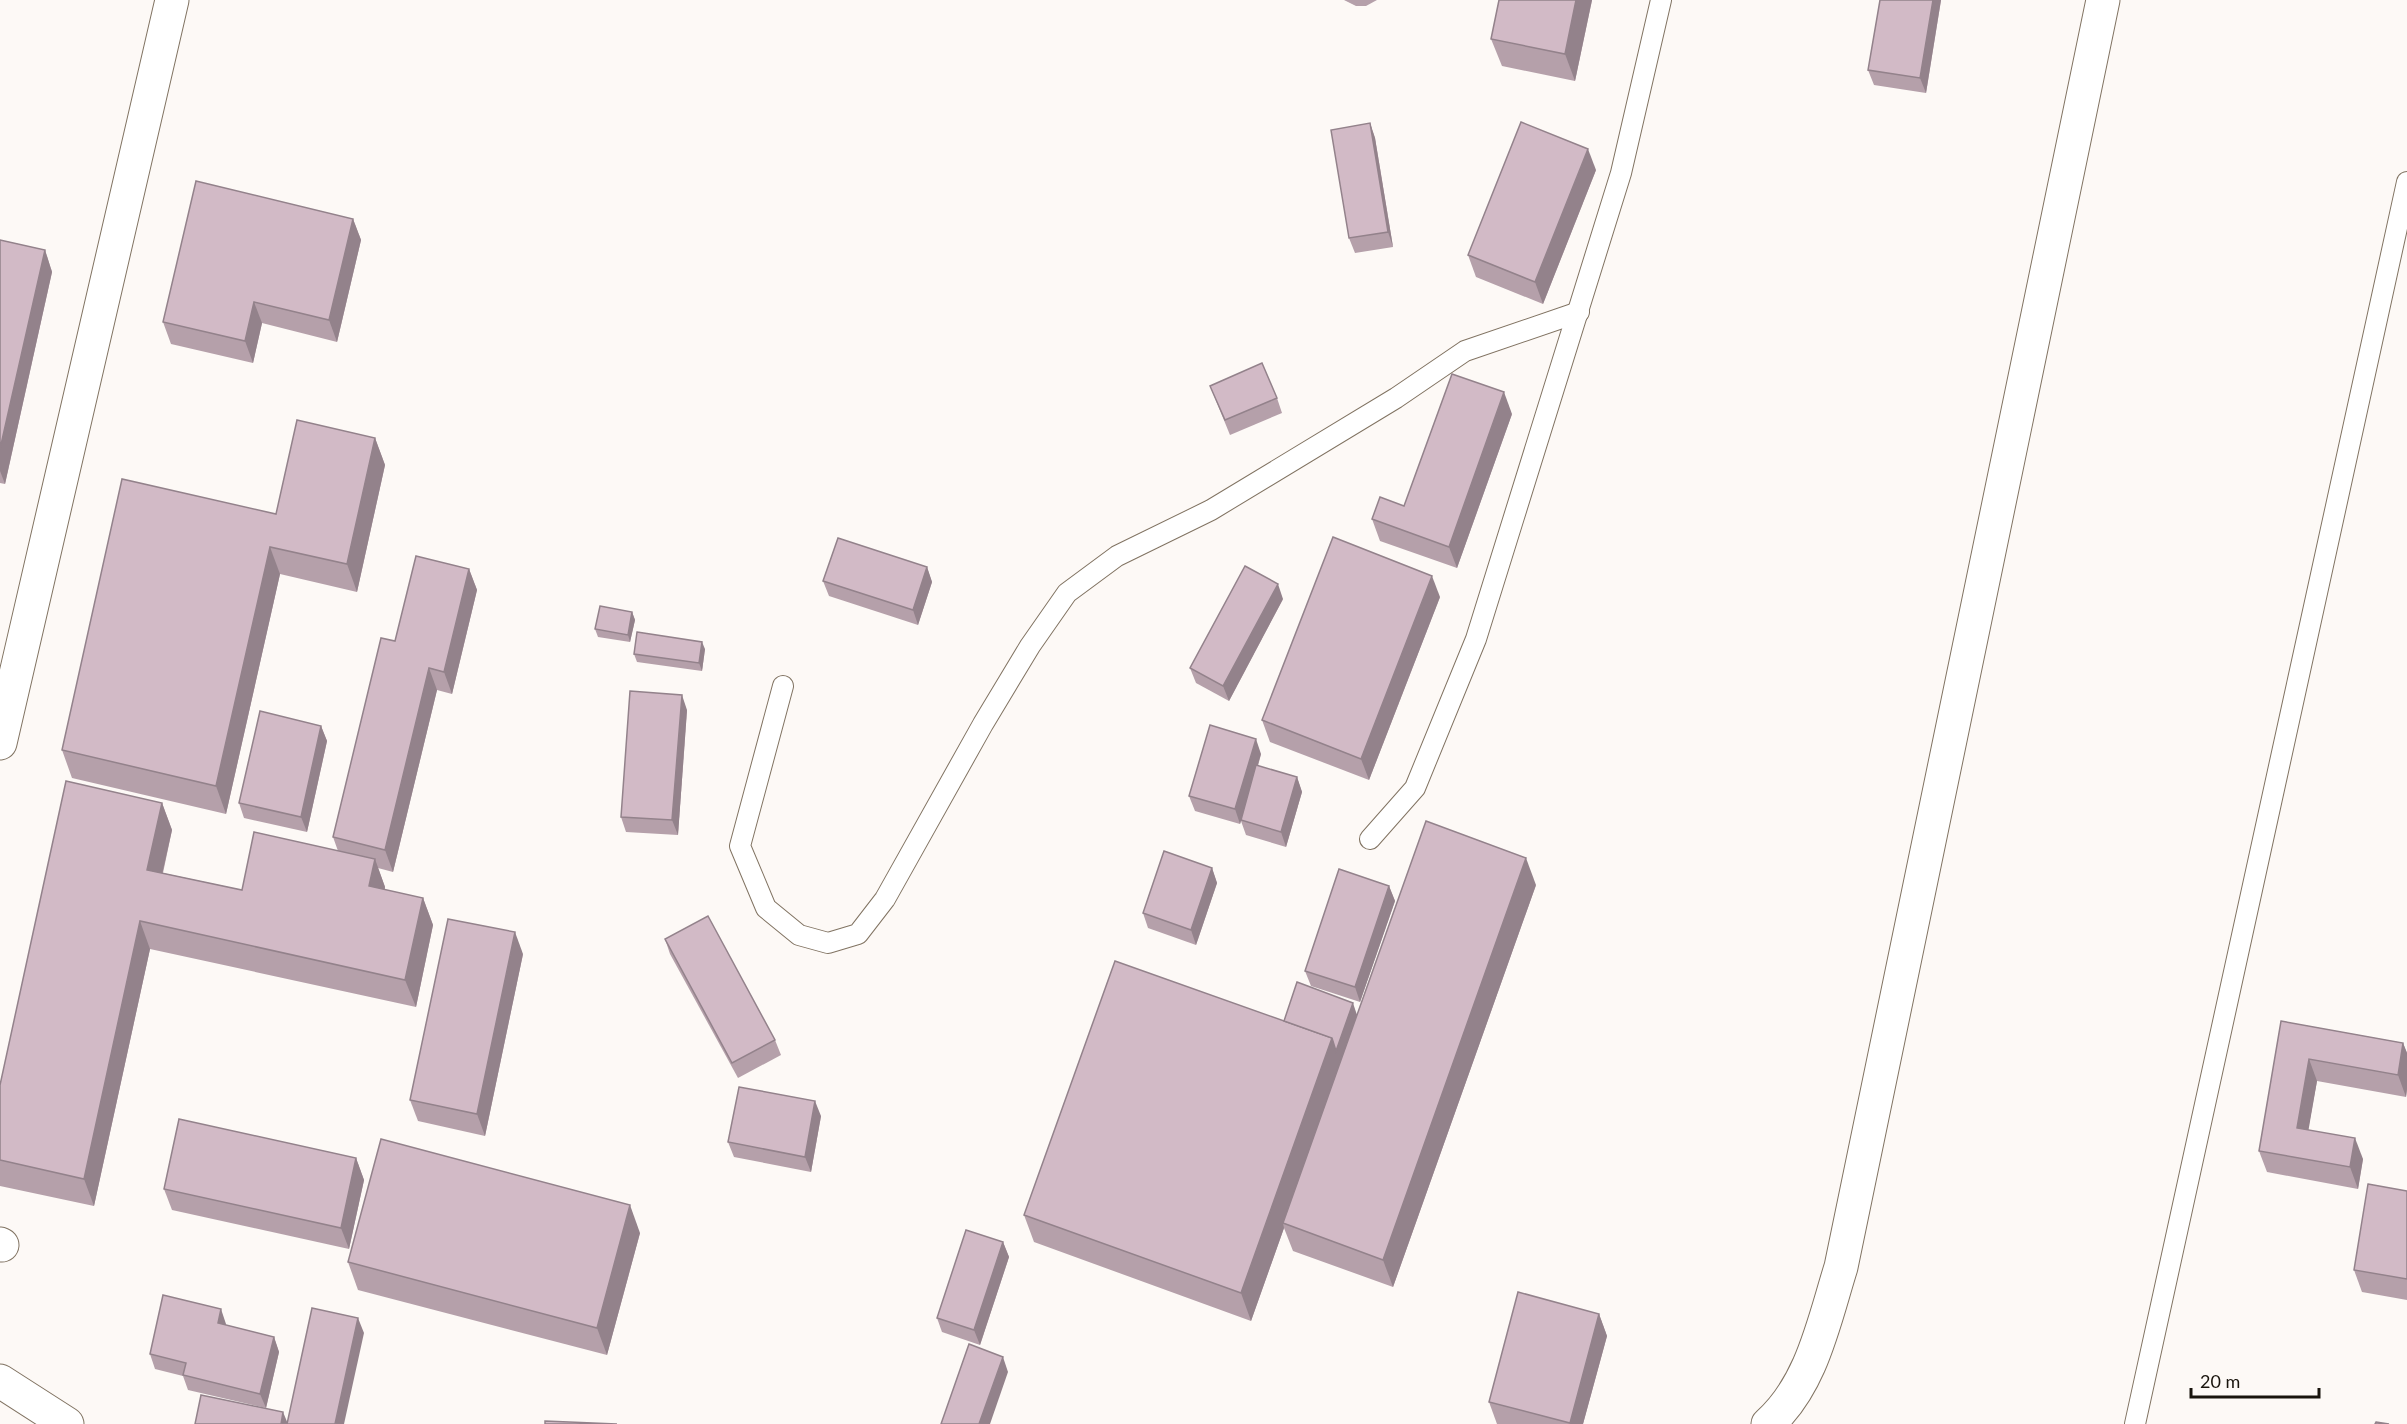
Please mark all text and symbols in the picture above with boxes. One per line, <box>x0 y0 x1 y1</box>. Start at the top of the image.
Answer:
scale bar <box>2191 1361 2318 1399</box>
text: 20 m <box>2200 1370 2240 1392</box>

